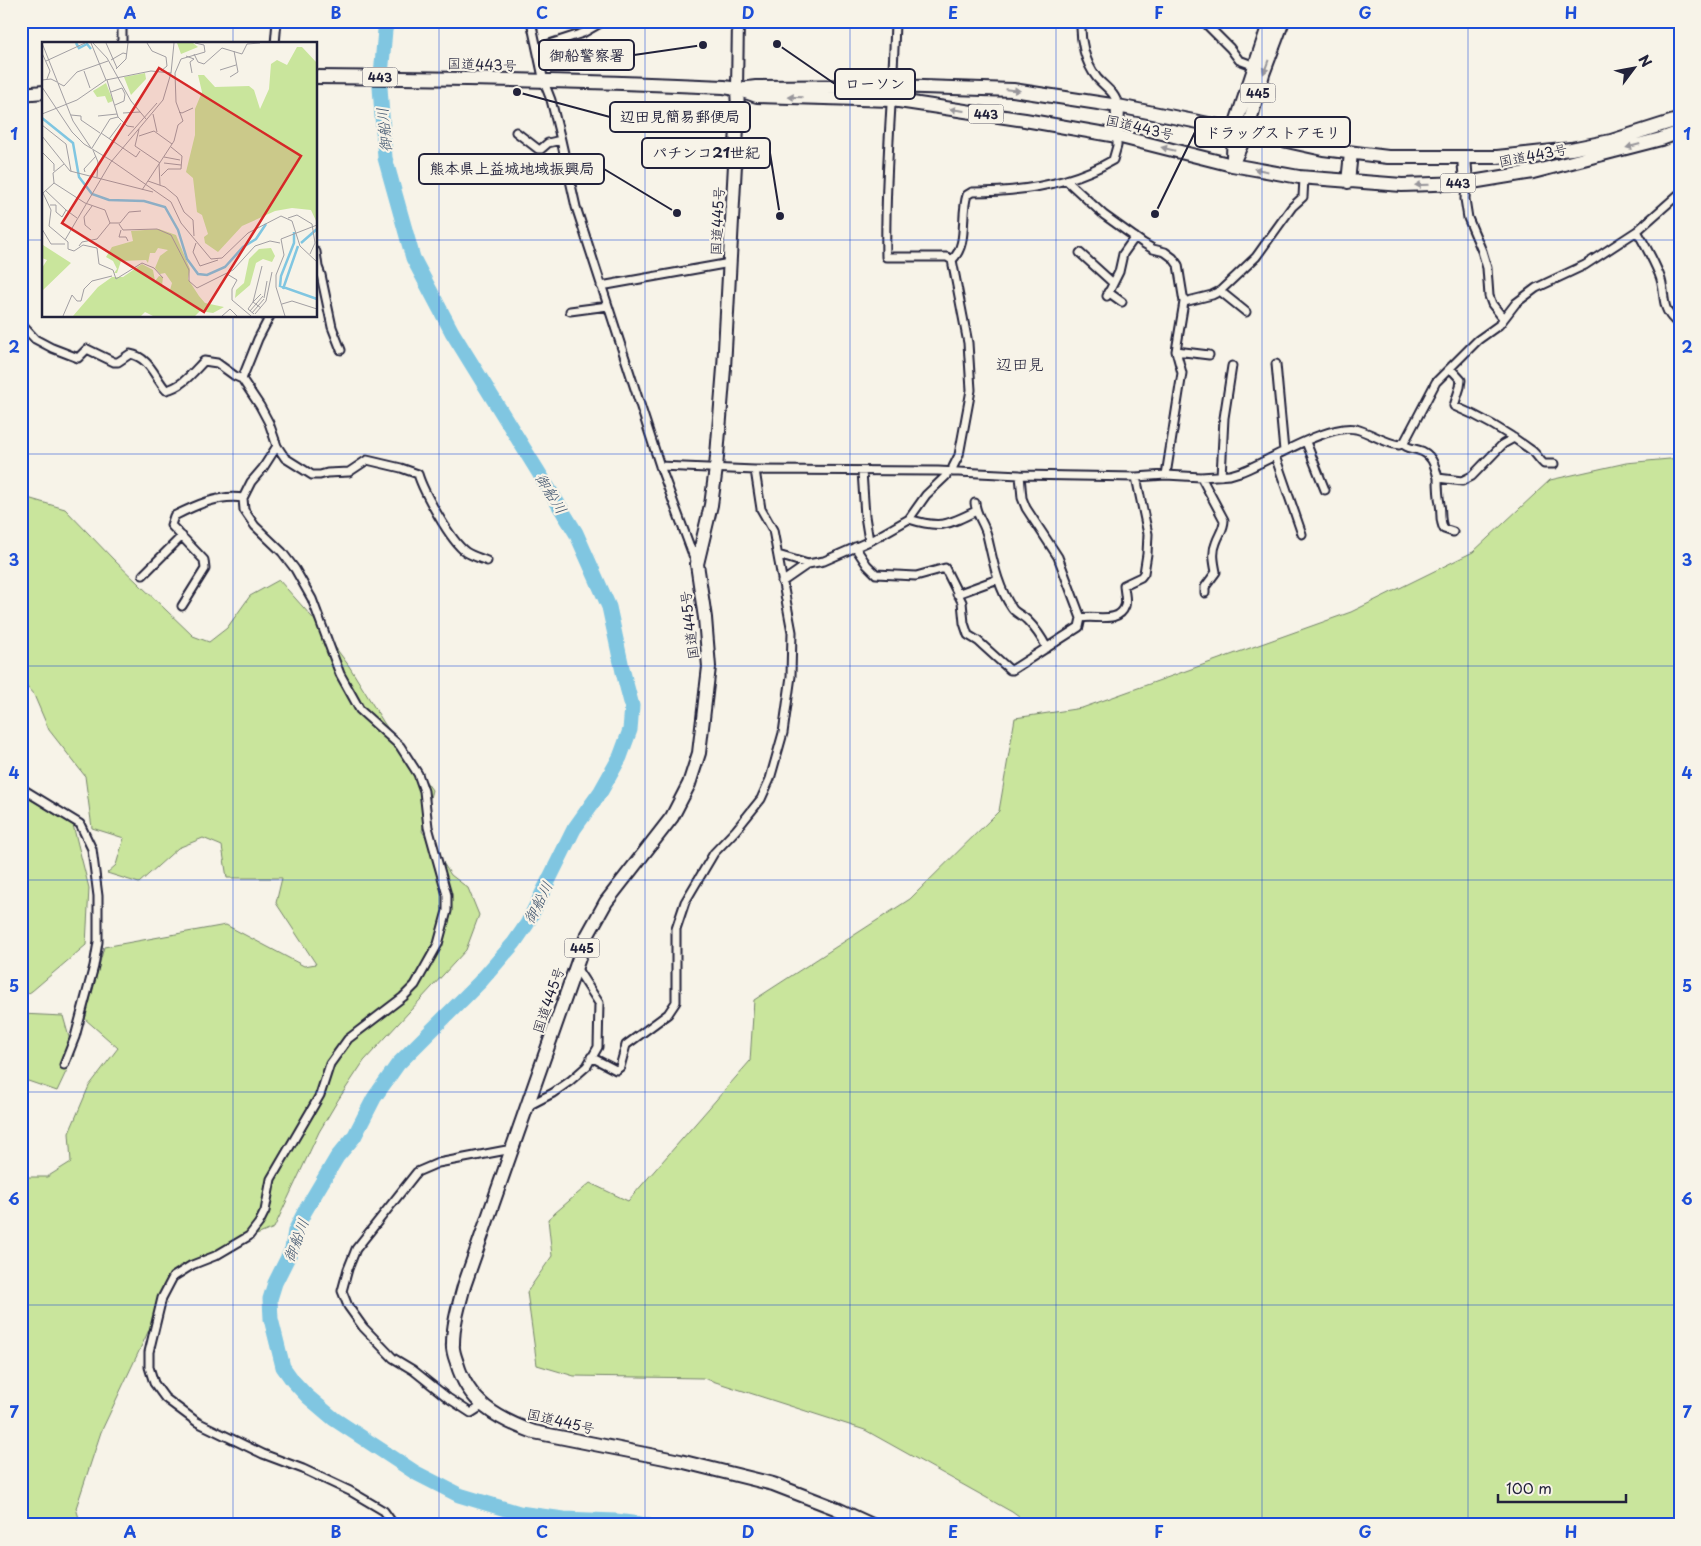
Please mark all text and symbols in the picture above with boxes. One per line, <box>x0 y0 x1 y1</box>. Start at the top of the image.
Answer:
text: A <box>124 0 137 24</box>
text: B <box>331 0 342 24</box>
text: C <box>536 0 548 24</box>
text: D <box>742 0 754 24</box>
text: E <box>948 0 958 24</box>
text: F <box>1154 0 1164 24</box>
text: G <box>1358 0 1372 24</box>
text: H <box>1565 0 1577 24</box>
callout: 御船警察署 <box>539 40 634 70</box>
inset map <box>42 42 318 318</box>
north arrow <box>1608 42 1658 92</box>
text: 御船警察署 <box>549 43 625 66</box>
text: N <box>1634 51 1657 71</box>
street label: 国道443号 <box>447 52 517 76</box>
one-way arrow <box>1262 60 1270 75</box>
road number: 443 <box>362 68 398 86</box>
callout: ローソン <box>835 69 915 99</box>
text: ローソン <box>845 71 905 94</box>
road number: 445 <box>1240 84 1276 102</box>
one-way arrow <box>1006 87 1022 95</box>
one-way arrow <box>787 93 803 101</box>
callout: 辺田見簡易郵便局 <box>610 102 750 132</box>
text: 辺田見簡易郵便局 <box>620 104 740 127</box>
road number: 443 <box>968 105 1004 124</box>
one-way arrow <box>948 106 964 114</box>
water label: 御船川 <box>370 107 396 153</box>
street label: 国道443号 <box>1104 109 1176 145</box>
callout: ドラッグストアモリ <box>1195 117 1350 147</box>
text: ドラッグストアモリ <box>1205 120 1341 143</box>
text: 1 <box>10 121 18 145</box>
text: 1 <box>1683 121 1691 145</box>
callout: パチンコ21世紀 <box>642 138 770 168</box>
street label: 国道443号 <box>1497 138 1569 172</box>
text: パチンコ21世紀 <box>652 140 760 163</box>
one-way arrow <box>1626 143 1641 151</box>
one-way arrow <box>1161 144 1176 152</box>
callout: 熊本県上益城地域振興局 <box>419 154 604 184</box>
text: 熊本県上益城地域振興局 <box>429 156 595 179</box>
one-way arrow <box>1253 166 1268 174</box>
road number: 443 <box>1440 174 1476 192</box>
one-way arrow <box>1414 181 1430 189</box>
street label: 国道445号 <box>705 186 729 256</box>
text: 2 <box>8 334 20 358</box>
text: 2 <box>1681 334 1693 358</box>
district label: 辺田見 <box>996 351 1044 375</box>
water label: 御船川 <box>530 468 574 518</box>
text: 3 <box>9 547 19 571</box>
text: 3 <box>1682 547 1692 571</box>
street label: 国道445号 <box>674 589 704 661</box>
text: 4 <box>9 760 20 784</box>
text: 4 <box>1682 760 1693 784</box>
water label: 御船川 <box>517 877 557 927</box>
road number: 445 <box>564 938 600 958</box>
street label: 国道445号 <box>527 964 569 1036</box>
text: 5 <box>9 973 19 997</box>
text: 5 <box>1682 973 1692 997</box>
text: 6 <box>8 1186 20 1210</box>
text: 6 <box>1681 1186 1693 1210</box>
water label: 御船川 <box>276 1215 314 1265</box>
text: 7 <box>9 1399 19 1423</box>
text: 7 <box>1682 1399 1692 1423</box>
street label: 国道445号 <box>525 1403 597 1439</box>
scale bar <box>1498 1471 1626 1503</box>
text: 100 m <box>1506 1476 1552 1499</box>
text: A <box>124 1519 137 1543</box>
text: B <box>331 1519 342 1543</box>
text: C <box>536 1519 548 1543</box>
text: D <box>742 1519 754 1543</box>
text: E <box>948 1519 958 1543</box>
text: F <box>1154 1519 1164 1543</box>
text: G <box>1358 1519 1372 1543</box>
text: H <box>1565 1519 1577 1543</box>

